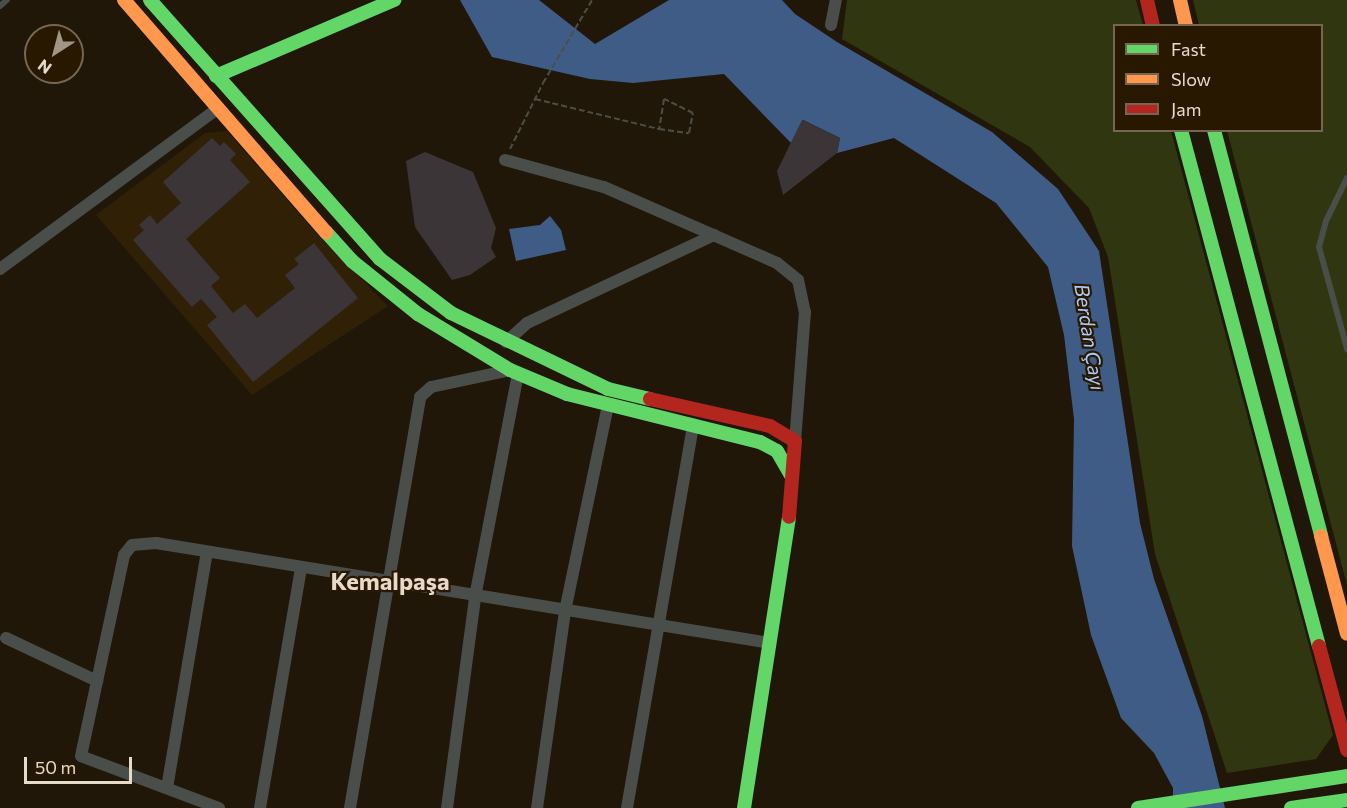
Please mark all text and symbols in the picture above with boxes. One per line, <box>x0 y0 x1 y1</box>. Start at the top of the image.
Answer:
north arrow <box>24 24 84 84</box>
legend <box>1113 24 1323 132</box>
text: Fast <box>1171 38 1206 60</box>
text: N <box>34 56 55 79</box>
text: Slow <box>1171 68 1211 90</box>
text: Jam <box>1171 98 1201 120</box>
water label: Berdan Çayı <box>1070 282 1110 392</box>
district label: Kemalpaşa <box>330 567 450 595</box>
scale bar <box>27 745 135 783</box>
text: 50 m <box>35 756 76 778</box>

